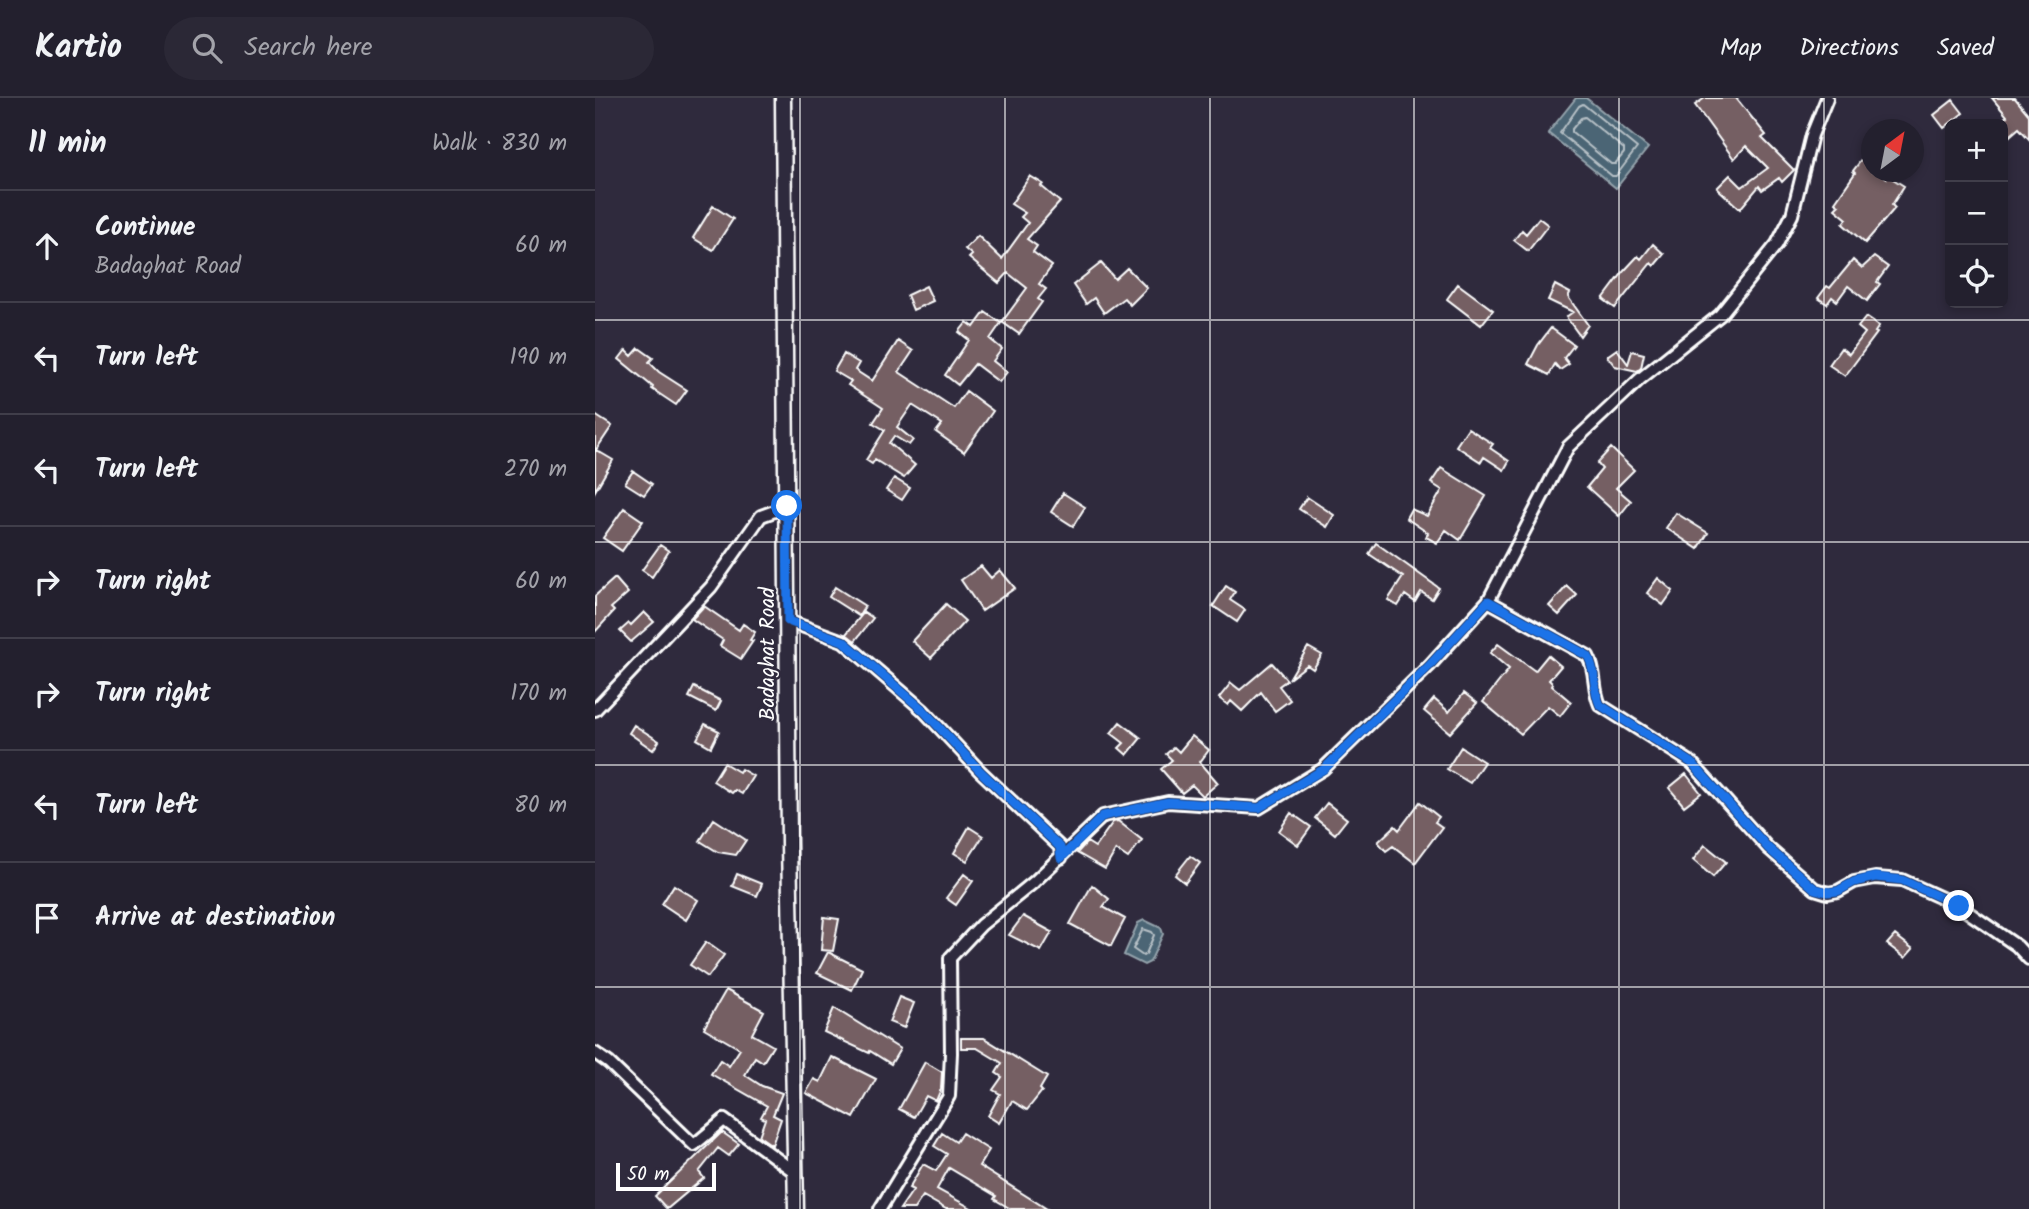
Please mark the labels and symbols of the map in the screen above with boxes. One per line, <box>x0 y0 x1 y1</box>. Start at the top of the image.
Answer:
north arrow <box>1861 119 1924 182</box>
route start <box>771 490 802 521</box>
street label: Badaghat Road <box>752 587 785 721</box>
route end <box>1943 890 1974 921</box>
scale bar <box>616 1160 716 1192</box>

